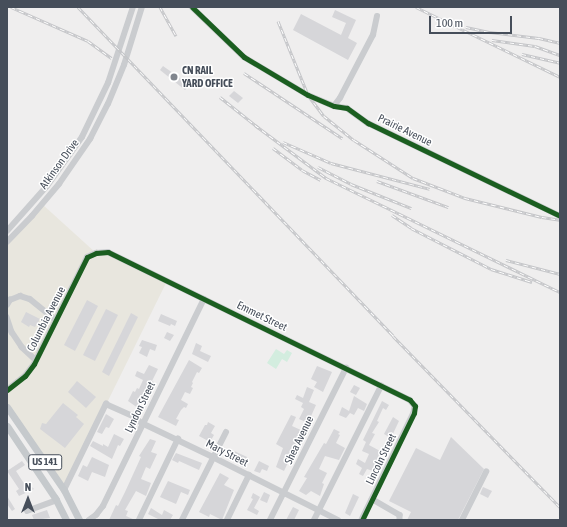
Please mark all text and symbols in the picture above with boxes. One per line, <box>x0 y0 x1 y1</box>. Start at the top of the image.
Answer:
scale bar <box>431 8 514 34</box>
text: 100 m <box>436 16 463 30</box>
place label: CN RAIL YARD OFFICE <box>182 64 233 90</box>
marker: CN RAIL YARD OFFICE <box>169 72 179 82</box>
street label: Prairie Avenue <box>376 111 434 149</box>
street label: Atkinson Drive <box>37 137 81 191</box>
street label: Columbia Avenue <box>24 284 68 354</box>
street label: Emmet Street <box>235 298 289 334</box>
street label: Lyndon Street <box>122 379 158 435</box>
street label: Shea Avenue <box>282 414 316 466</box>
street label: Lincoln Street <box>363 431 399 487</box>
street label: Mary Street <box>204 437 250 469</box>
road number: US 141 <box>28 454 62 470</box>
north arrow <box>8 479 48 519</box>
text: N <box>25 481 31 493</box>

